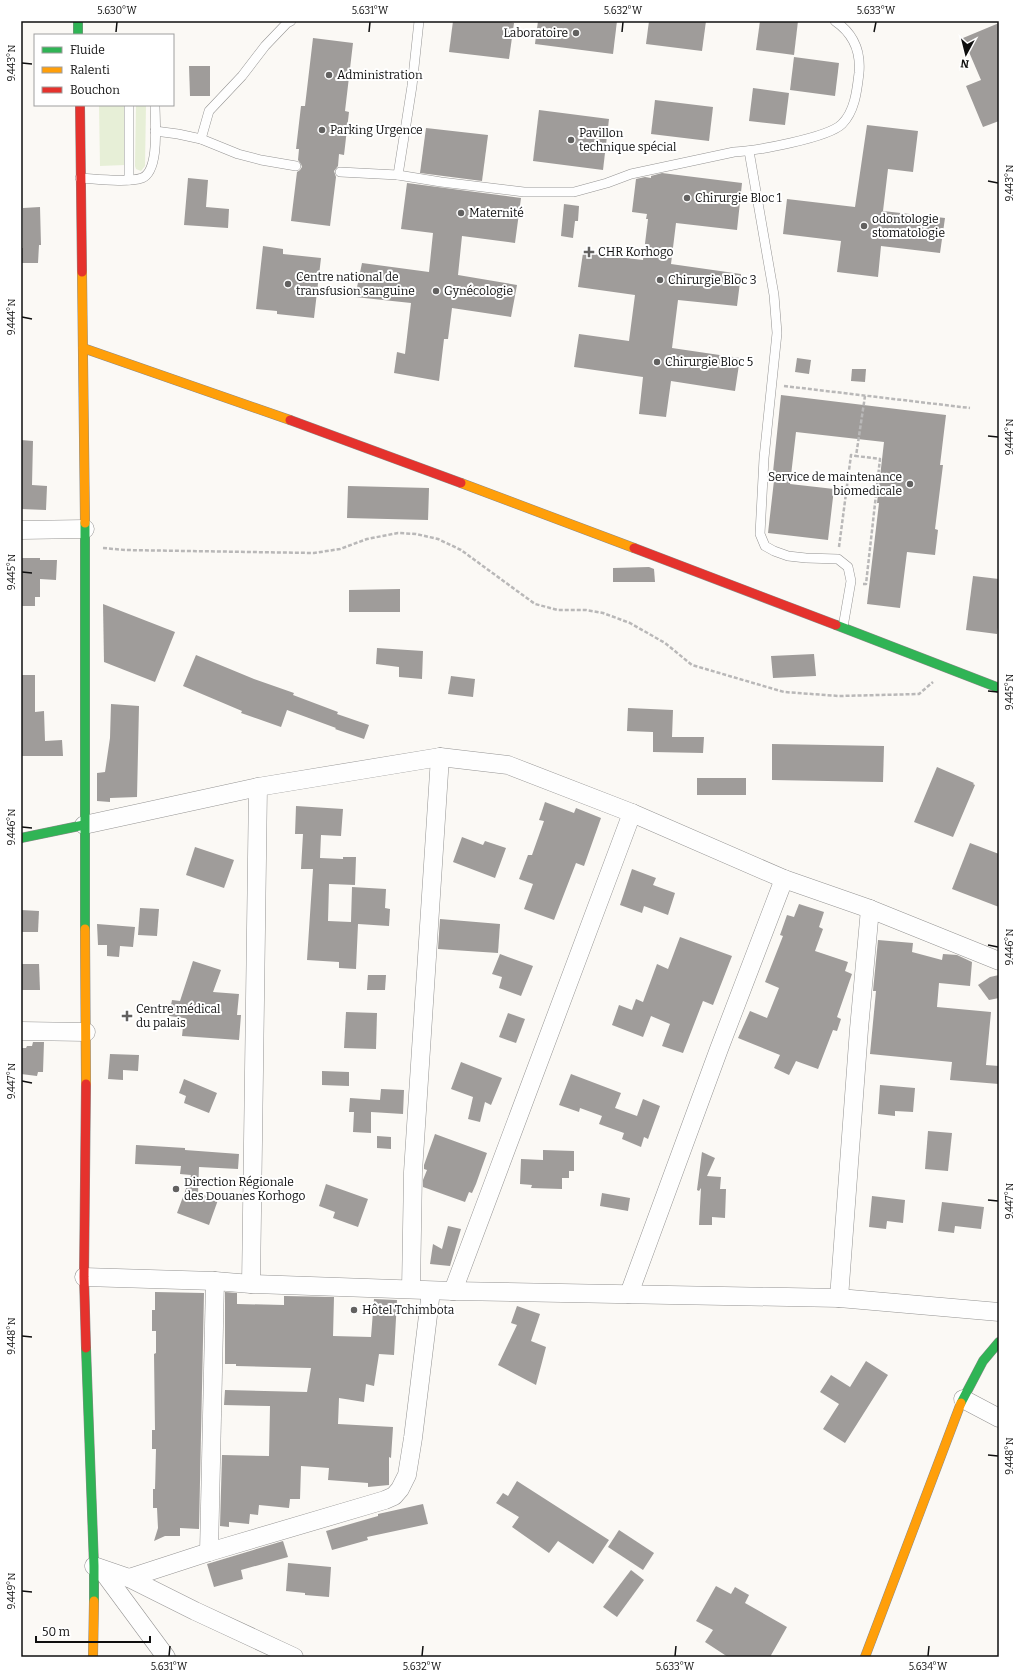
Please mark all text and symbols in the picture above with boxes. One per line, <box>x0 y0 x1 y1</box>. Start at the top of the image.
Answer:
text: 5.630°W <box>97 5 137 17</box>
text: 5.631°W <box>352 5 389 17</box>
text: 5.632°W <box>604 5 643 17</box>
text: 5.633°W <box>857 5 896 17</box>
place label: Laboratoire <box>503 26 568 40</box>
marker: Laboratoire <box>571 28 581 38</box>
legend <box>34 34 174 106</box>
north arrow <box>946 34 986 74</box>
text: Fluide <box>70 43 105 57</box>
text: 9.443°N <box>6 44 18 81</box>
text: N <box>959 56 970 70</box>
text: Ralenti <box>70 63 110 77</box>
place label: Administration <box>337 68 423 82</box>
marker: Administration <box>324 70 334 80</box>
text: Bouchon <box>70 83 120 97</box>
place label: Parking Urgence <box>330 123 423 137</box>
marker: Parking Urgence <box>317 125 327 135</box>
place label: Pavillon technique spécial <box>579 126 677 154</box>
marker: Pavillon technique spécial <box>566 135 576 145</box>
text: 9.443°N <box>1004 164 1016 201</box>
place label: Chirurgie Bloc 1 <box>695 191 782 205</box>
marker: Chirurgie Bloc 1 <box>682 193 692 203</box>
place label: Maternité <box>469 206 524 220</box>
marker: Maternité <box>456 208 466 218</box>
place label: odontologie stomatologie <box>872 212 945 240</box>
marker: odontologie stomatologie <box>859 221 869 231</box>
place label: CHR Korhogo <box>598 245 673 259</box>
marker: CHR Korhogo <box>583 246 595 258</box>
place label: Centre national de transfusion sanguine <box>296 270 415 298</box>
place label: Chirurgie Bloc 3 <box>668 273 757 287</box>
marker: Chirurgie Bloc 3 <box>655 275 665 285</box>
marker: Centre national de transfusion sanguine <box>283 279 293 289</box>
place label: Gynécologie <box>444 284 513 298</box>
marker: Gynécologie <box>431 286 441 296</box>
text: 9.444°N <box>6 299 18 335</box>
place label: Chirurgie Bloc 5 <box>665 355 753 369</box>
marker: Chirurgie Bloc 5 <box>652 357 662 367</box>
text: 9.444°N <box>1004 419 1016 455</box>
place label: Service de maintenance biomedicale <box>768 470 902 498</box>
marker: Service de maintenance biomedicale <box>905 479 915 489</box>
text: 9.445°N <box>6 554 18 590</box>
text: 9.445°N <box>1004 674 1016 710</box>
text: 9.446°N <box>6 809 18 845</box>
text: 9.446°N <box>1004 929 1016 965</box>
place label: Centre médical du palais <box>136 1002 221 1030</box>
marker: Centre médical du palais <box>121 1010 133 1022</box>
text: 9.447°N <box>6 1063 18 1099</box>
place label: Direction Régionale des Douanes Korhogo <box>184 1175 305 1203</box>
text: 9.447°N <box>1004 1183 1016 1219</box>
marker: Direction Régionale des Douanes Korhogo <box>171 1184 181 1194</box>
place label: Hôtel Tchimbota <box>362 1303 455 1317</box>
marker: Hôtel Tchimbota <box>349 1305 359 1315</box>
text: 9.448°N <box>6 1317 18 1355</box>
text: 9.448°N <box>1004 1437 1016 1475</box>
text: 9.449°N <box>6 1572 18 1609</box>
scale bar <box>36 1618 150 1644</box>
text: 50 m <box>42 1625 71 1639</box>
text: 5.631°W <box>151 1661 188 1673</box>
text: 5.632°W <box>403 1661 442 1673</box>
text: 5.633°W <box>656 1661 695 1673</box>
text: 5.634°W <box>909 1661 948 1673</box>

